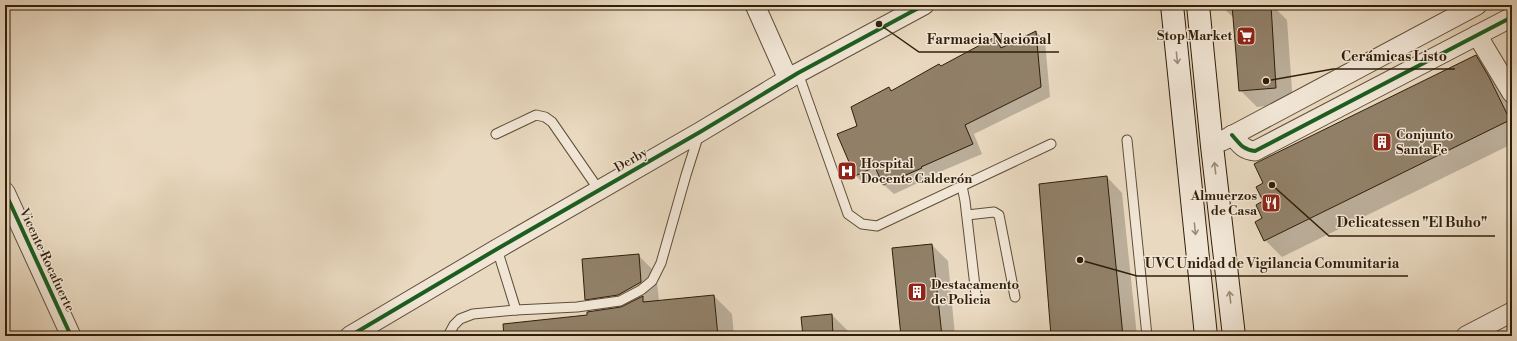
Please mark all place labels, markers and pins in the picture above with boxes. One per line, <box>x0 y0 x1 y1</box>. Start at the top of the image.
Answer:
supermarket icon: Stop Market <box>1235 25 1257 47</box>
callout: Farmacia Nacional <box>919 26 1059 52</box>
place label: Stop Market <box>1157 28 1232 44</box>
callout: Cerámicas Listo <box>1333 43 1455 69</box>
place label: Conjunto Santa Fe <box>1396 127 1454 158</box>
building icon: Conjunto Santa Fe <box>1371 131 1393 153</box>
place label: Hospital Docente Calderón <box>861 156 972 187</box>
hospital icon: Hospital Docente Calderón <box>836 160 858 182</box>
place label: Almuerzos de Casa <box>1190 188 1258 219</box>
restaurant icon: Almuerzos de Casa <box>1260 192 1282 214</box>
callout: Delicatessen "El Buho" <box>1329 210 1495 236</box>
callout: UVC Unidad de Vigilancia Comunitaria <box>1137 250 1408 276</box>
place label: Destacamento de Policia <box>931 277 1019 308</box>
building icon: Destacamento de Policia <box>906 281 928 303</box>

